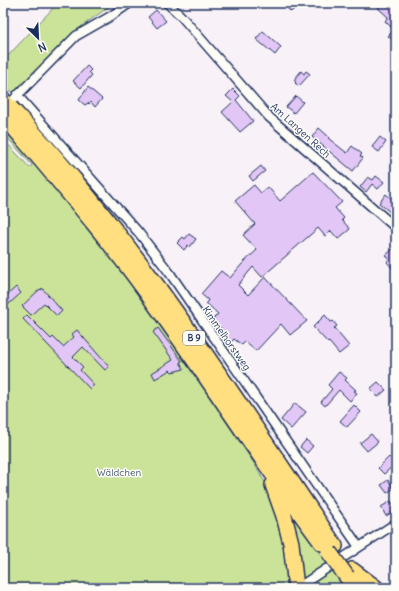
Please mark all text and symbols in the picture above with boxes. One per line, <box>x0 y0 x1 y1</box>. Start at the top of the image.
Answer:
north arrow <box>18 18 58 58</box>
text: N <box>36 39 48 55</box>
street label: Am Langen Rech <box>268 100 333 161</box>
street label: Kimmelhorstweg <box>200 304 254 373</box>
road number: B 9 <box>183 331 205 345</box>
park label: Wäldchen <box>97 466 142 479</box>

